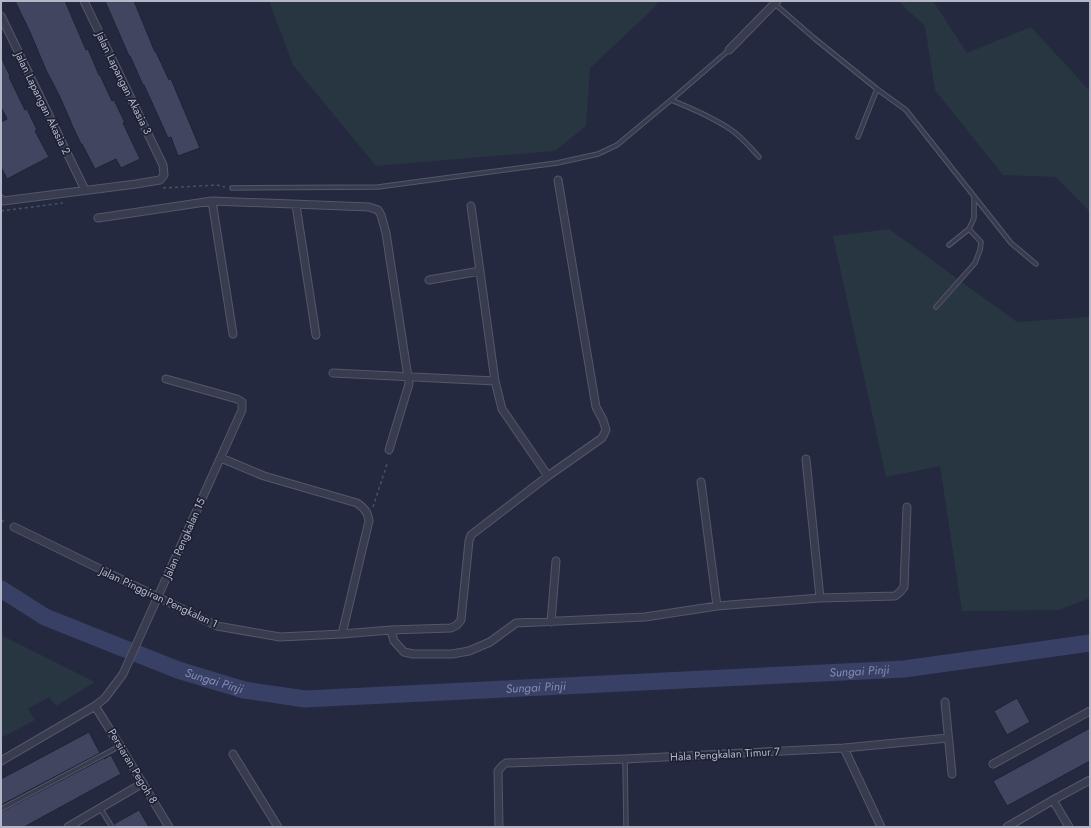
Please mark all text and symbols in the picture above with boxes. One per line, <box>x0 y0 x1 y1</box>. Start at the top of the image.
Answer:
street label: Jalan Lapangan Akasia 3 <box>91 27 156 137</box>
street label: Jalan Lapangan Akasia 2 <box>10 47 75 157</box>
street label: Jalan Pengkalan 15 <box>158 495 209 583</box>
street label: Jalan Pinggiran Pengkalan 1 <box>96 562 221 631</box>
water label: Sungai Pinji <box>829 661 891 682</box>
water label: Sungai Pinji <box>183 664 246 699</box>
water label: Sungai Pinji <box>505 677 567 698</box>
street label: Persiaran Pegoh 8 <box>104 726 162 806</box>
street label: Hala Pengkalan Timur 7 <box>670 743 781 765</box>

